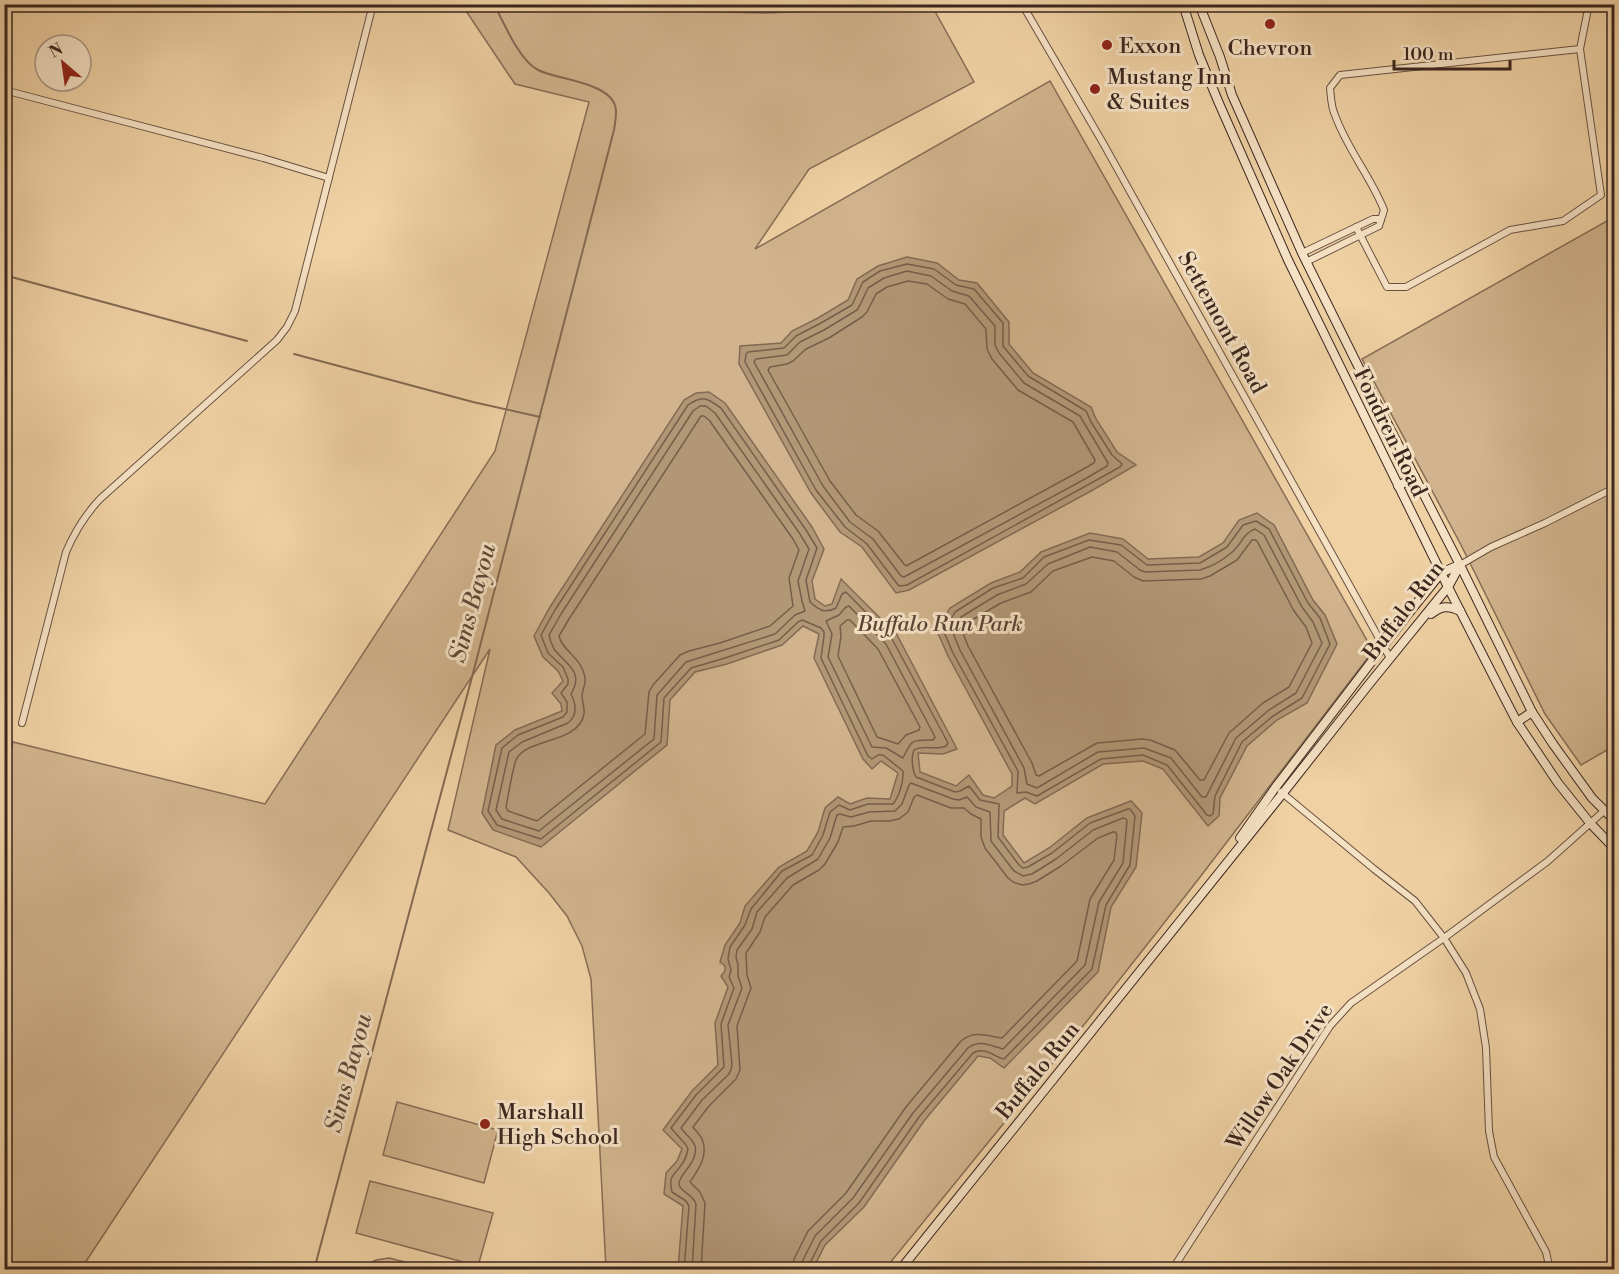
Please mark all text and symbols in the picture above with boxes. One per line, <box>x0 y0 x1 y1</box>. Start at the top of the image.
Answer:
marker: Chevron <box>1263 17 1277 31</box>
north arrow <box>33 33 93 93</box>
place label: Exxon <box>1119 33 1181 60</box>
scale bar <box>1394 33 1510 71</box>
place label: Chevron <box>1228 35 1312 62</box>
marker: Exxon <box>1100 38 1114 52</box>
text: N <box>46 39 67 63</box>
text: 100 m <box>1403 43 1454 66</box>
place label: Mustang Inn & Suites <box>1107 64 1232 116</box>
marker: Mustang Inn & Suites <box>1088 82 1102 96</box>
street label: Settemont Road <box>1171 247 1272 399</box>
street label: Fondren Road <box>1347 364 1433 502</box>
water label: Sims Bayou <box>443 540 503 666</box>
street label: Buffalo Run <box>1357 556 1450 667</box>
park label: Buffalo Run Park <box>856 611 1023 638</box>
street label: Willow Oak Drive <box>1221 998 1339 1156</box>
water label: Sims Bayou <box>319 1010 379 1136</box>
street label: Buffalo Run <box>990 1017 1086 1126</box>
place label: Marshall High School <box>497 1099 619 1151</box>
marker: Marshall High School <box>478 1117 492 1131</box>

